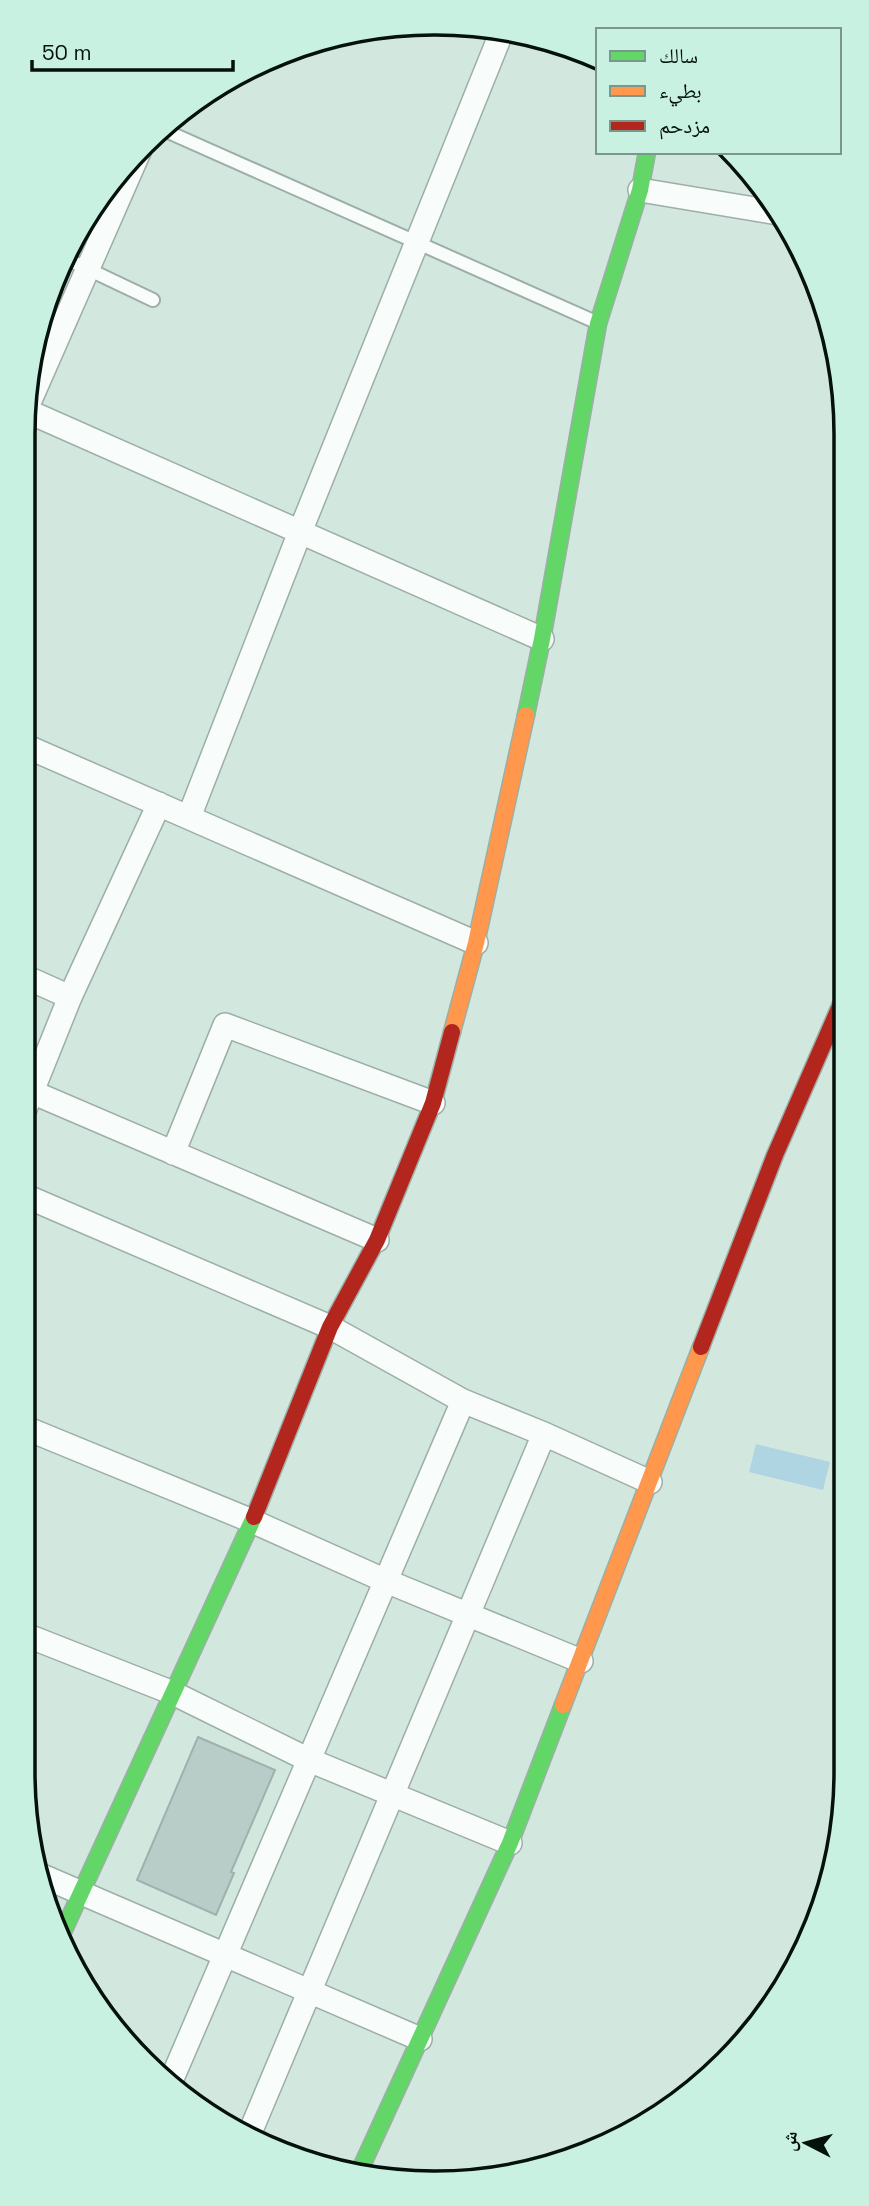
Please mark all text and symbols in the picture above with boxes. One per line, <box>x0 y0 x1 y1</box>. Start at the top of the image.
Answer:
scale bar <box>32 28 233 72</box>
legend <box>596 28 841 154</box>
text: 50 m <box>42 39 92 66</box>
text: سالك <box>659 42 698 69</box>
text: بطيء <box>659 77 702 107</box>
text: مزدحم <box>659 112 710 140</box>
north arrow <box>771 2108 841 2178</box>
text: ش <box>776 2130 803 2153</box>

